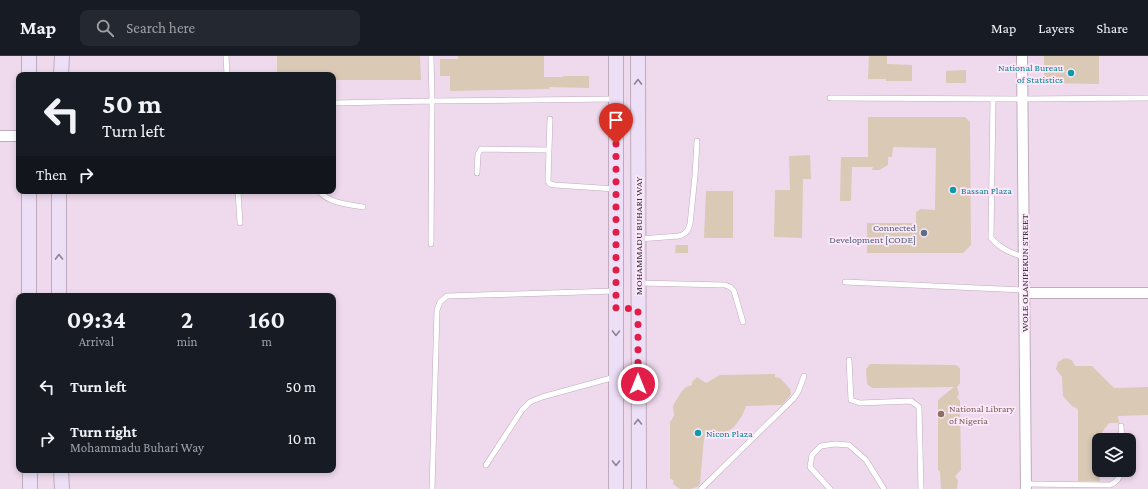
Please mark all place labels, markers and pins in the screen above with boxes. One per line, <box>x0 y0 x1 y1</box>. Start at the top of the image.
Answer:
place label: National Bureau of Statistics <box>998 62 1064 85</box>
marker: National Bureau of Statistics <box>1066 68 1076 78</box>
pin <box>599 103 633 144</box>
marker: Bassan Plaza <box>948 185 958 195</box>
place label: Bassan Plaza <box>961 185 1012 196</box>
place label: Connected Development [CODE] <box>829 222 917 245</box>
marker: Connected Development [CODE] <box>919 228 929 238</box>
place label: National Library of Nigeria <box>949 403 1015 426</box>
marker: National Library of Nigeria <box>936 409 946 419</box>
marker: Nicon Plaza <box>693 428 703 438</box>
place label: Nicon Plaza <box>706 428 753 439</box>

